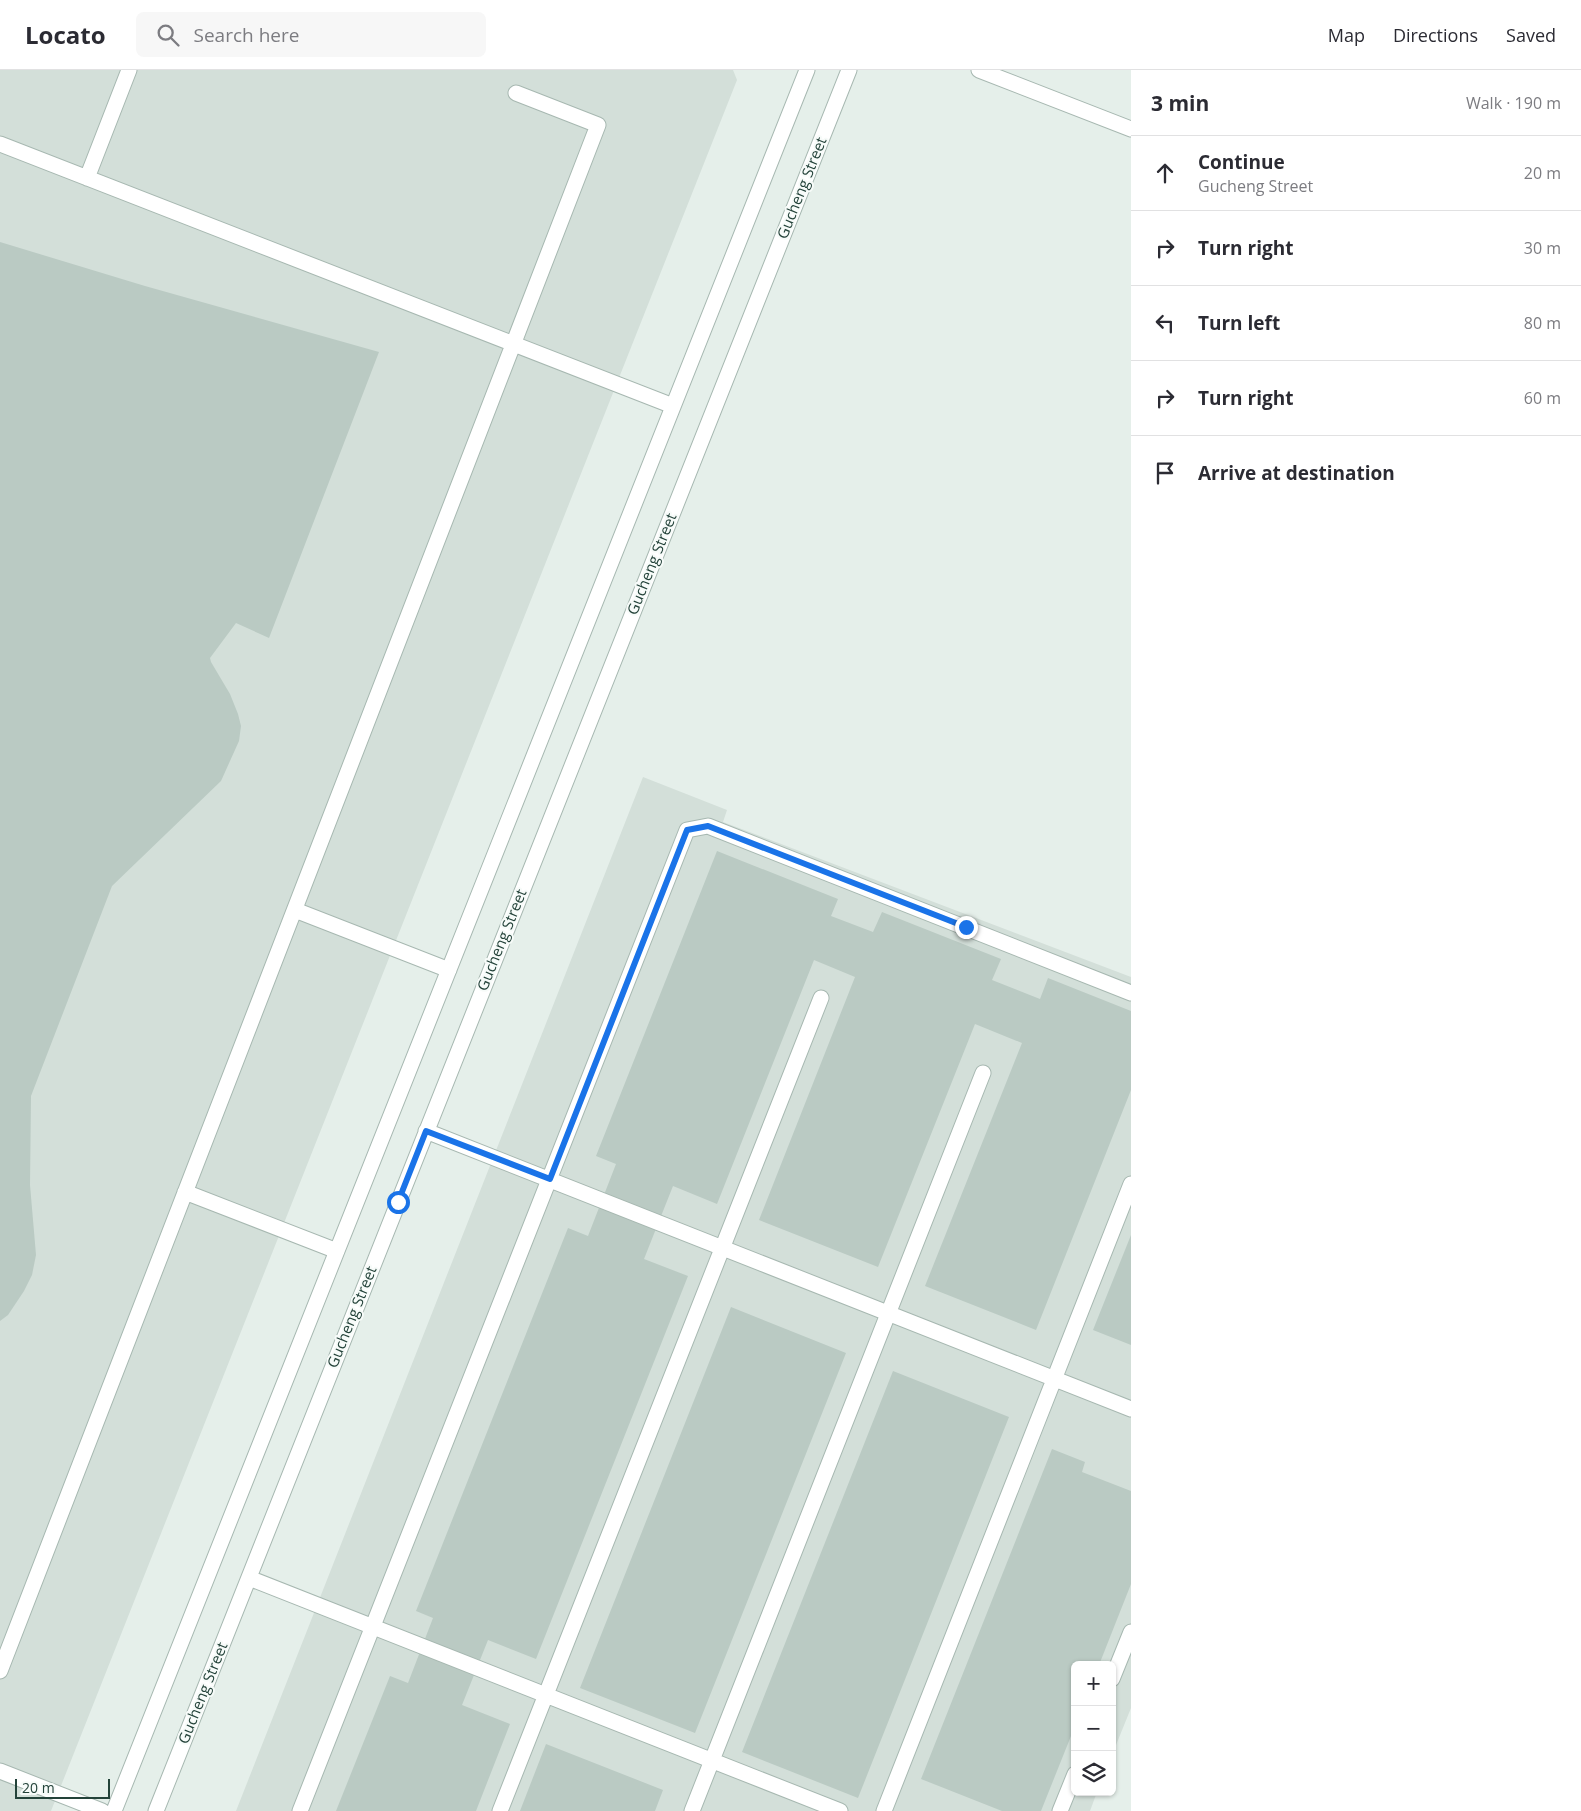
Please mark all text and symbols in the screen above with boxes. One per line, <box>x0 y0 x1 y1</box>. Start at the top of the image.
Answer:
search box <box>136 12 486 57</box>
text: Locato <box>25 18 106 51</box>
icon: search <box>154 21 182 49</box>
text: Search here <box>194 22 299 48</box>
text: Map <box>1328 23 1365 47</box>
text: Directions <box>1393 23 1478 47</box>
text: Saved <box>1506 23 1556 47</box>
text: 3 min <box>1151 89 1209 117</box>
text: Walk · 190 m <box>1466 92 1561 114</box>
street label: Gucheng Street <box>772 134 831 241</box>
text: Continue <box>1198 149 1285 175</box>
icon: ahead <box>1151 159 1179 187</box>
text: 20 m <box>1524 162 1561 184</box>
text: Gucheng Street <box>1198 175 1313 197</box>
icon: right <box>1151 234 1179 262</box>
text: Turn right <box>1198 235 1293 261</box>
text: 30 m <box>1524 237 1561 259</box>
icon: left <box>1151 309 1179 337</box>
text: Turn left <box>1198 310 1280 336</box>
text: 80 m <box>1524 312 1561 334</box>
icon: right <box>1151 384 1179 412</box>
text: Turn right <box>1198 385 1293 411</box>
text: 60 m <box>1524 387 1561 409</box>
icon: arrive <box>1151 459 1179 487</box>
text: Arrive at destination <box>1198 460 1395 486</box>
street label: Gucheng Street <box>622 510 681 617</box>
street label: Gucheng Street <box>472 886 531 993</box>
route end <box>955 916 978 939</box>
route start <box>387 1191 410 1214</box>
street label: Gucheng Street <box>322 1263 381 1370</box>
street label: Gucheng Street <box>173 1639 232 1746</box>
map controls <box>1071 1661 1116 1796</box>
button: + <box>1071 1661 1116 1706</box>
button: − <box>1071 1706 1116 1751</box>
button: layers <box>1071 1751 1116 1796</box>
scale bar <box>15 1776 110 1799</box>
text: 20 m <box>22 1778 55 1797</box>

